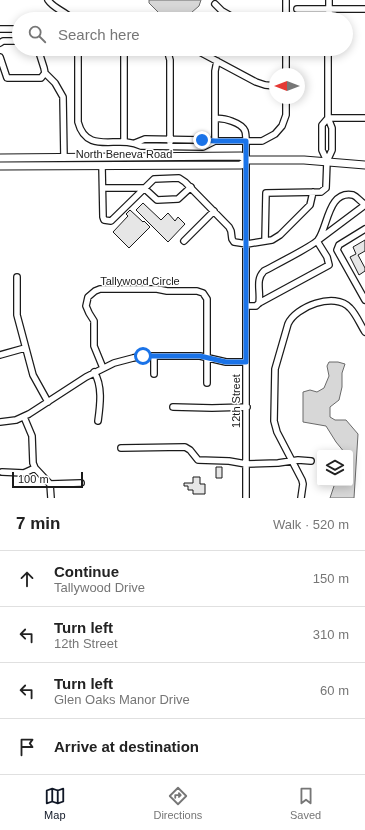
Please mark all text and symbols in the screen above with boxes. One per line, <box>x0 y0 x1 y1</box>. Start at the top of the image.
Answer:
search box <box>12 12 353 56</box>
icon: search <box>26 23 48 45</box>
text: Search here <box>58 26 140 43</box>
north arrow <box>269 68 305 104</box>
route end <box>193 131 211 149</box>
street label: North Beneva Road <box>76 148 172 160</box>
street label: Tallywood Circle <box>100 275 180 287</box>
route start <box>134 347 152 365</box>
street label: 12th Street <box>230 374 242 428</box>
map controls <box>317 450 353 486</box>
button: layers <box>317 450 353 486</box>
scale bar <box>12 470 83 489</box>
text: 100 m <box>18 473 49 485</box>
text: 7 min <box>16 514 60 533</box>
text: Walk · 520 m <box>273 517 349 532</box>
text: Continue <box>54 563 119 580</box>
icon: ahead <box>16 568 38 590</box>
text: 150 m <box>313 571 349 586</box>
text: Tallywood Drive <box>54 580 145 595</box>
text: Turn left <box>54 619 113 636</box>
icon: left <box>16 624 38 646</box>
text: 310 m <box>313 627 349 642</box>
text: 12th Street <box>54 636 118 651</box>
text: Turn left <box>54 675 113 692</box>
icon: left <box>16 680 38 702</box>
text: 60 m <box>320 683 349 698</box>
text: Glen Oaks Manor Drive <box>54 692 190 707</box>
icon: arrive <box>16 736 38 758</box>
text: Arrive at destination <box>54 738 199 755</box>
tab: Map <box>44 785 66 821</box>
tab: Directions <box>153 785 202 821</box>
tab: Saved <box>290 785 321 821</box>

